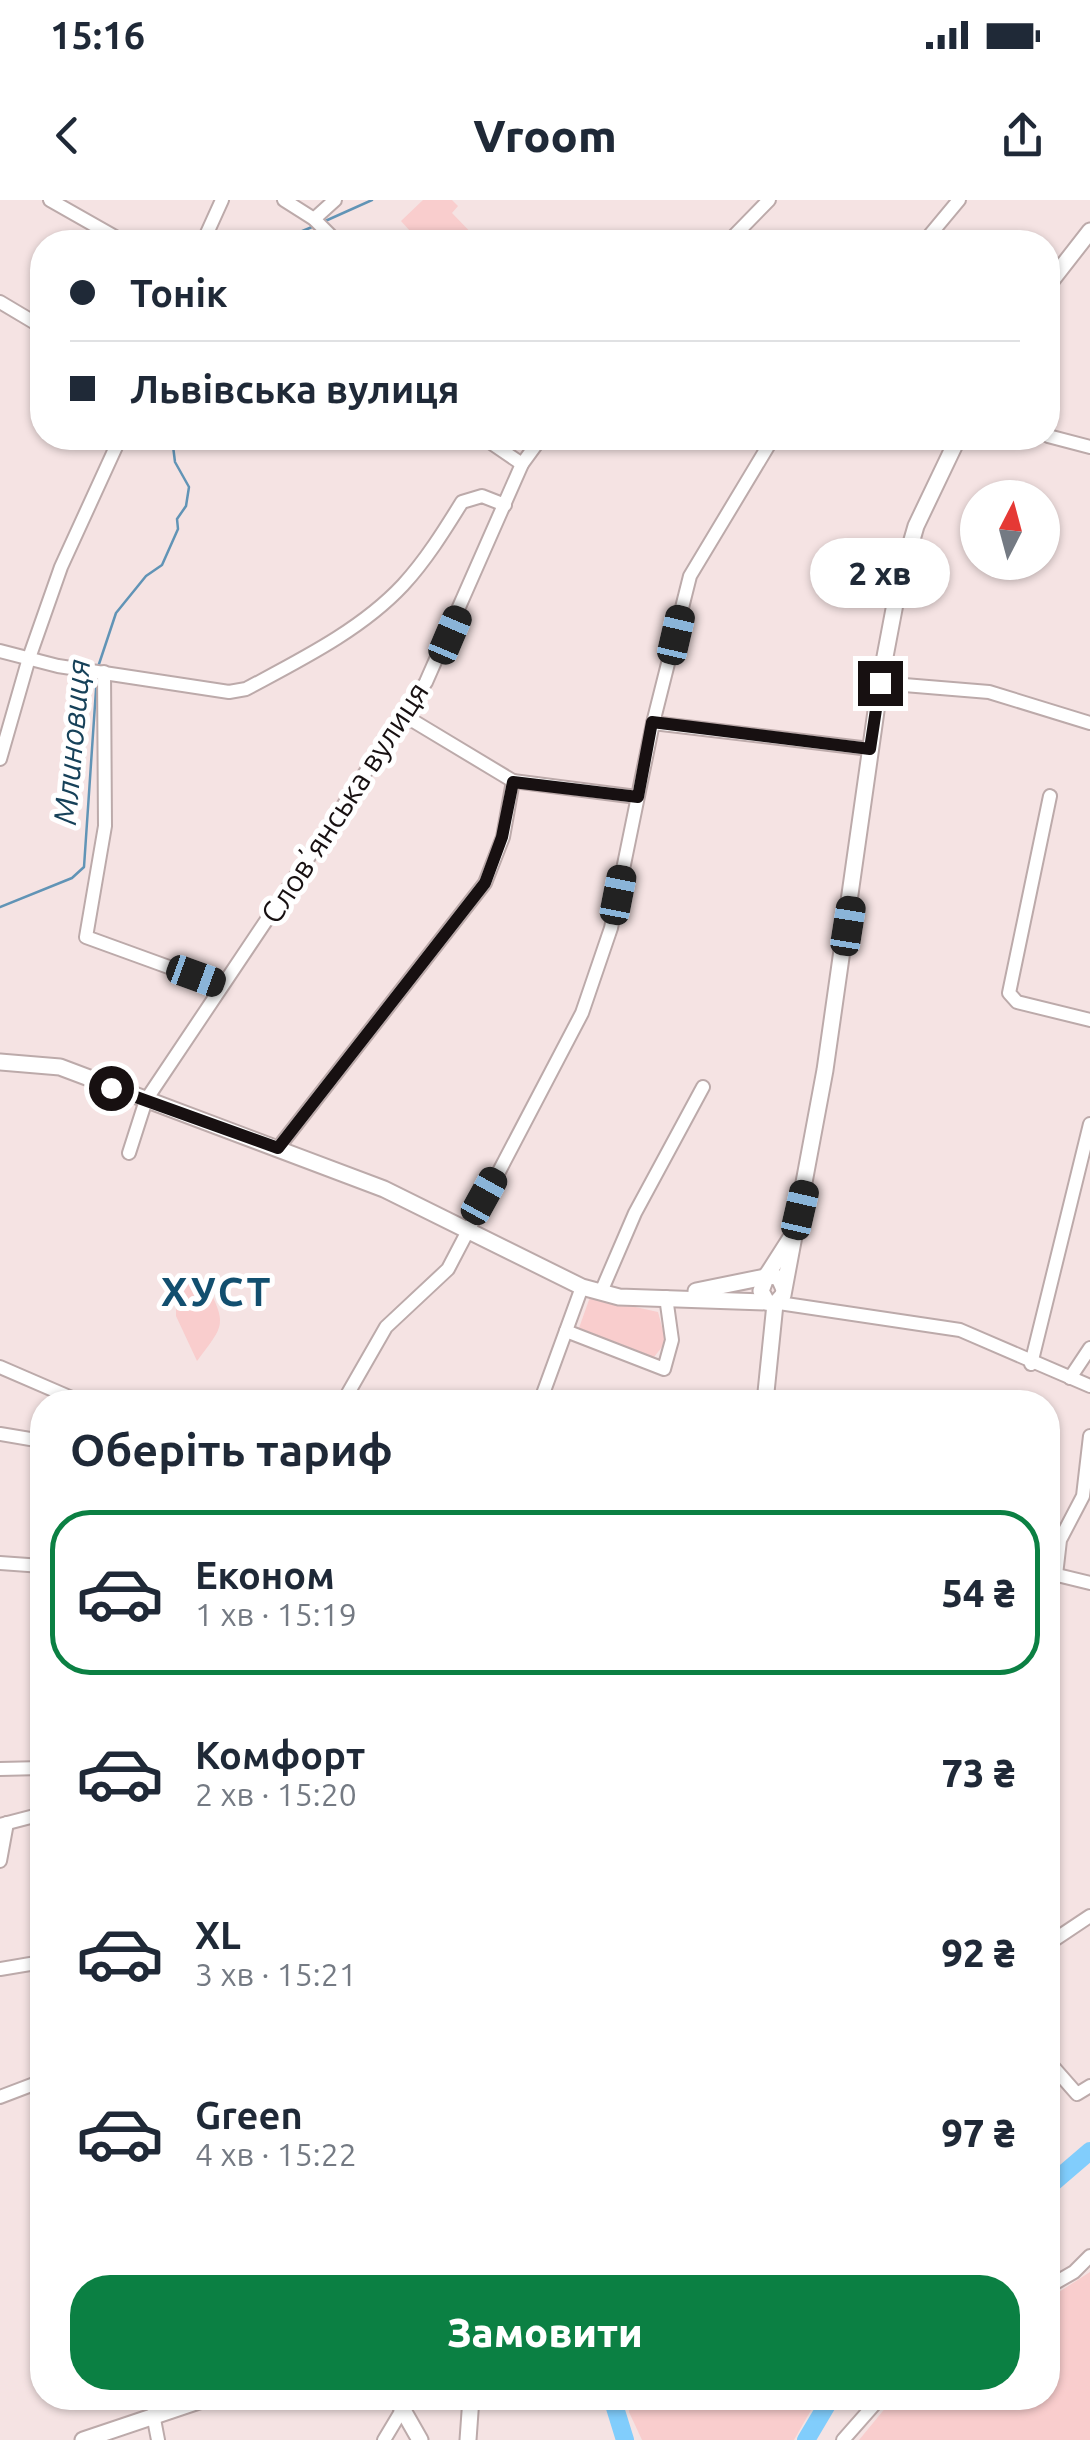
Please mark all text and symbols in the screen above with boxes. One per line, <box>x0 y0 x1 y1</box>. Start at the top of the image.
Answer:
text: 15:16 <box>50 14 145 56</box>
icon: back <box>40 108 95 163</box>
icon: share <box>995 108 1050 163</box>
text: Vroom <box>473 110 617 161</box>
text: Тонік <box>130 272 228 314</box>
text: Львівська вулиця <box>130 368 460 410</box>
north arrow <box>960 480 1060 580</box>
map controls <box>960 480 1060 580</box>
callout: 2 хв <box>810 538 950 608</box>
text: 2 хв <box>849 555 911 591</box>
car <box>424 602 476 668</box>
car <box>655 602 697 668</box>
water label: Млиновиця <box>46 658 96 826</box>
route end <box>858 661 903 706</box>
street label: Словʼянська вулиця <box>254 676 435 929</box>
car <box>598 863 638 927</box>
car <box>828 894 868 958</box>
car <box>163 952 229 1000</box>
route start <box>89 1066 134 1111</box>
car <box>456 1162 512 1230</box>
car <box>779 1177 821 1243</box>
district label: ХУСТ <box>161 1269 273 1314</box>
text: Оберіть тариф <box>70 1424 393 1475</box>
icon: car <box>75 1548 165 1638</box>
text: Економ <box>195 1554 335 1596</box>
text: 54 ₴ <box>942 1572 1015 1614</box>
text: 1 хв · 15:19 <box>195 1596 357 1632</box>
icon: car <box>75 1728 165 1818</box>
text: Комфорт <box>195 1734 365 1776</box>
text: 73 ₴ <box>942 1752 1015 1794</box>
text: 2 хв · 15:20 <box>195 1776 357 1812</box>
icon: car <box>75 1908 165 1998</box>
text: XL <box>195 1914 241 1956</box>
text: 92 ₴ <box>942 1932 1015 1974</box>
text: 3 хв · 15:21 <box>195 1956 357 1992</box>
icon: car <box>75 2088 165 2178</box>
text: Green <box>195 2094 303 2136</box>
text: 97 ₴ <box>942 2112 1015 2154</box>
text: 4 хв · 15:22 <box>195 2136 357 2172</box>
button: Замовити <box>70 2275 1020 2390</box>

